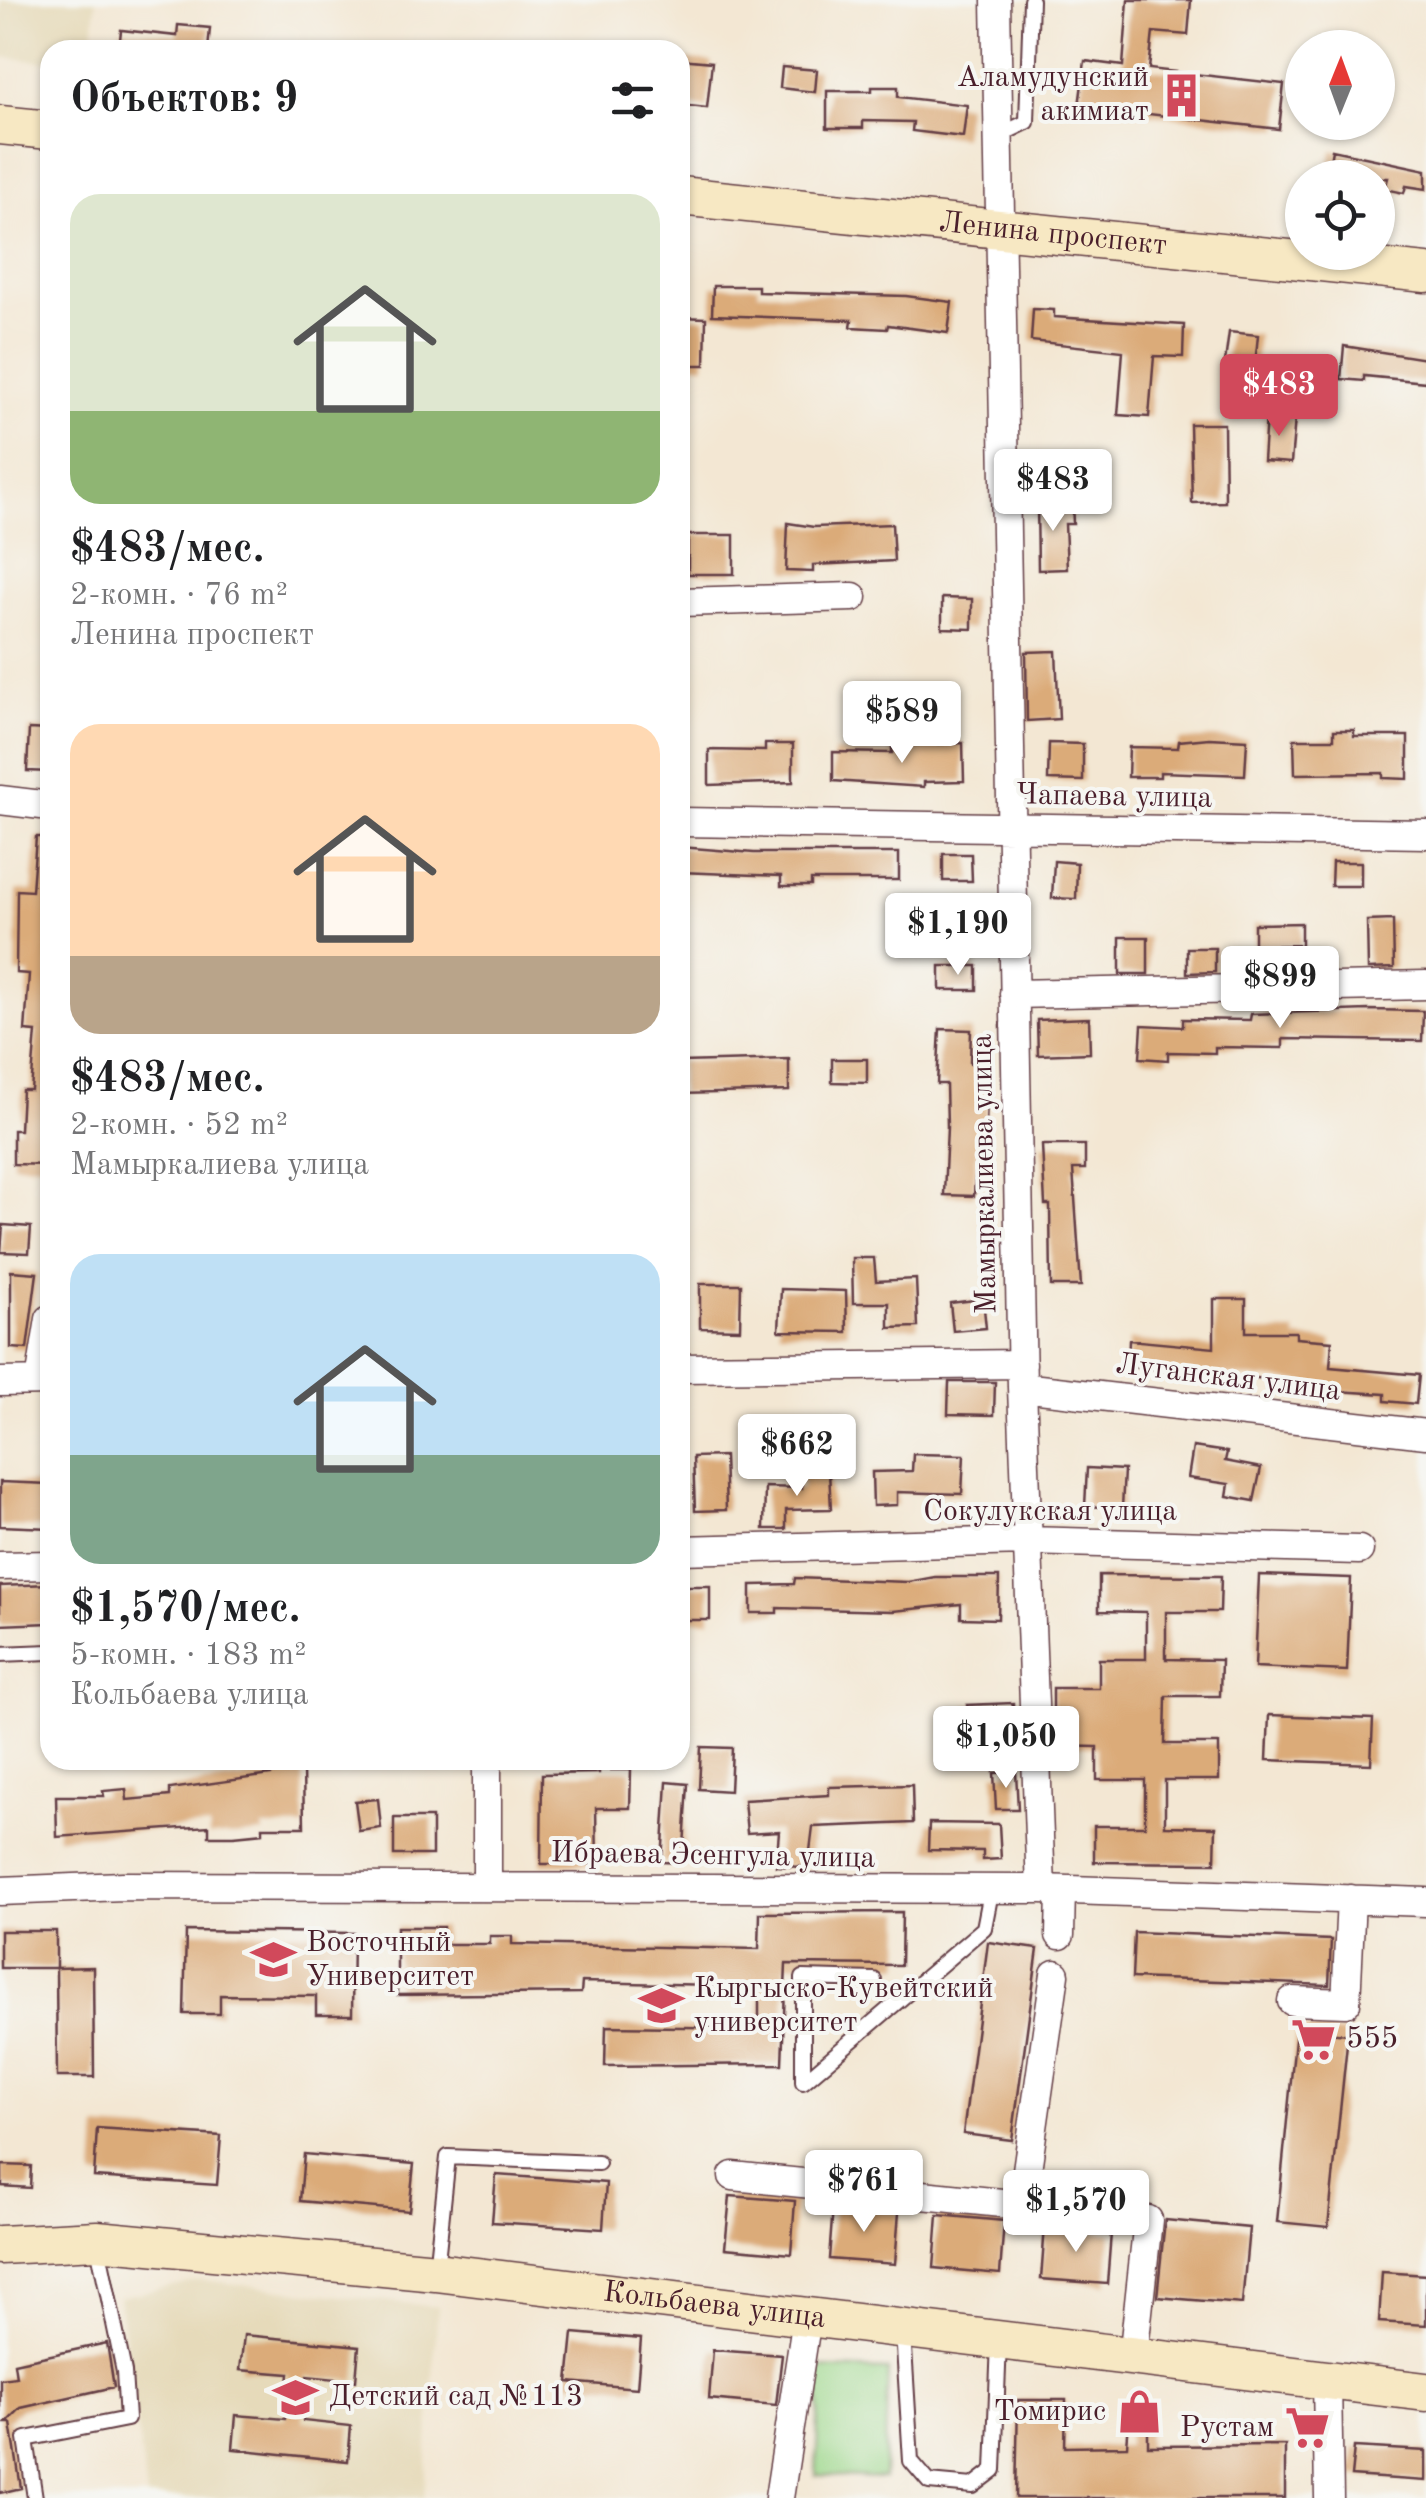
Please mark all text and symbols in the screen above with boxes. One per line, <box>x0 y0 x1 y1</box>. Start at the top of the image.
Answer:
north arrow <box>1285 30 1395 140</box>
map controls <box>1285 30 1395 270</box>
place label: Аламудунский акимиат <box>957 63 1149 127</box>
building icon: Аламудунский акимиат <box>1158 71 1206 119</box>
icon: filters <box>605 73 660 128</box>
text: Объектов: 9 <box>70 79 298 121</box>
button: locate <box>1285 160 1395 270</box>
street label: Ленина проспект <box>938 208 1168 261</box>
icon: home <box>275 259 455 439</box>
pin: $483 <box>1220 354 1338 439</box>
text: $483 <box>1242 370 1316 402</box>
pin: $483 <box>994 449 1112 534</box>
text: $483 <box>1016 465 1090 497</box>
text: $483/мес. <box>70 529 265 571</box>
text: 2-комн. · 76 m² <box>70 580 288 612</box>
text: Ленина проспект <box>70 620 314 652</box>
pin: $589 <box>843 681 961 766</box>
text: $589 <box>865 697 939 729</box>
street label: Чапаева улица <box>1016 780 1213 814</box>
icon: home <box>275 789 455 969</box>
pin: $1,190 <box>877 893 1039 978</box>
text: $1,190 <box>907 909 1009 941</box>
pin: $899 <box>1221 946 1339 1031</box>
text: $899 <box>1243 962 1317 994</box>
street label: Мамыркалиева улица <box>968 1033 1002 1314</box>
text: $483/мес. <box>70 1059 265 1101</box>
text: 2-комн. · 52 m² <box>70 1110 288 1142</box>
text: Мамыркалиева улица <box>70 1150 369 1182</box>
icon: home <box>275 1319 455 1499</box>
street label: Луганская улица <box>1114 1349 1342 1407</box>
pin: $662 <box>738 1414 856 1499</box>
text: $662 <box>760 1430 834 1462</box>
street label: Сокулукская улица <box>923 1497 1177 1527</box>
text: $1,570/мес. <box>70 1589 301 1631</box>
text: 5-комн. · 183 m² <box>70 1640 306 1672</box>
text: Кольбаева улица <box>70 1680 309 1712</box>
pin: $1,050 <box>925 1706 1087 1791</box>
text: $1,050 <box>955 1722 1057 1754</box>
street label: Ибраева Эсенгула улица <box>550 1838 876 1874</box>
place label: Восточный Университет <box>306 1928 474 1992</box>
school or university icon: Восточный Университет <box>249 1936 297 1984</box>
place label: Кыргыско-Кувейтский университет <box>694 1974 993 2038</box>
school or university icon: Кыргыско-Кувейтский университет <box>637 1982 685 2030</box>
supermarket icon: 555 <box>1289 2015 1337 2063</box>
place label: 555 <box>1346 2024 1398 2054</box>
pin: $761 <box>805 2150 923 2235</box>
text: $761 <box>827 2166 901 2198</box>
pin: $1,570 <box>995 2170 1157 2255</box>
text: $1,570 <box>1025 2186 1127 2218</box>
street label: Кольбаева улица <box>601 2277 827 2334</box>
school or university icon: Детский сад №113 <box>272 2373 320 2421</box>
place label: Детский сад №113 <box>329 2382 583 2412</box>
shop icon: Томирис <box>1115 2388 1163 2436</box>
place label: Томирис <box>994 2397 1106 2427</box>
supermarket icon: Рустам <box>1283 2404 1331 2452</box>
place label: Рустам <box>1180 2413 1274 2443</box>

